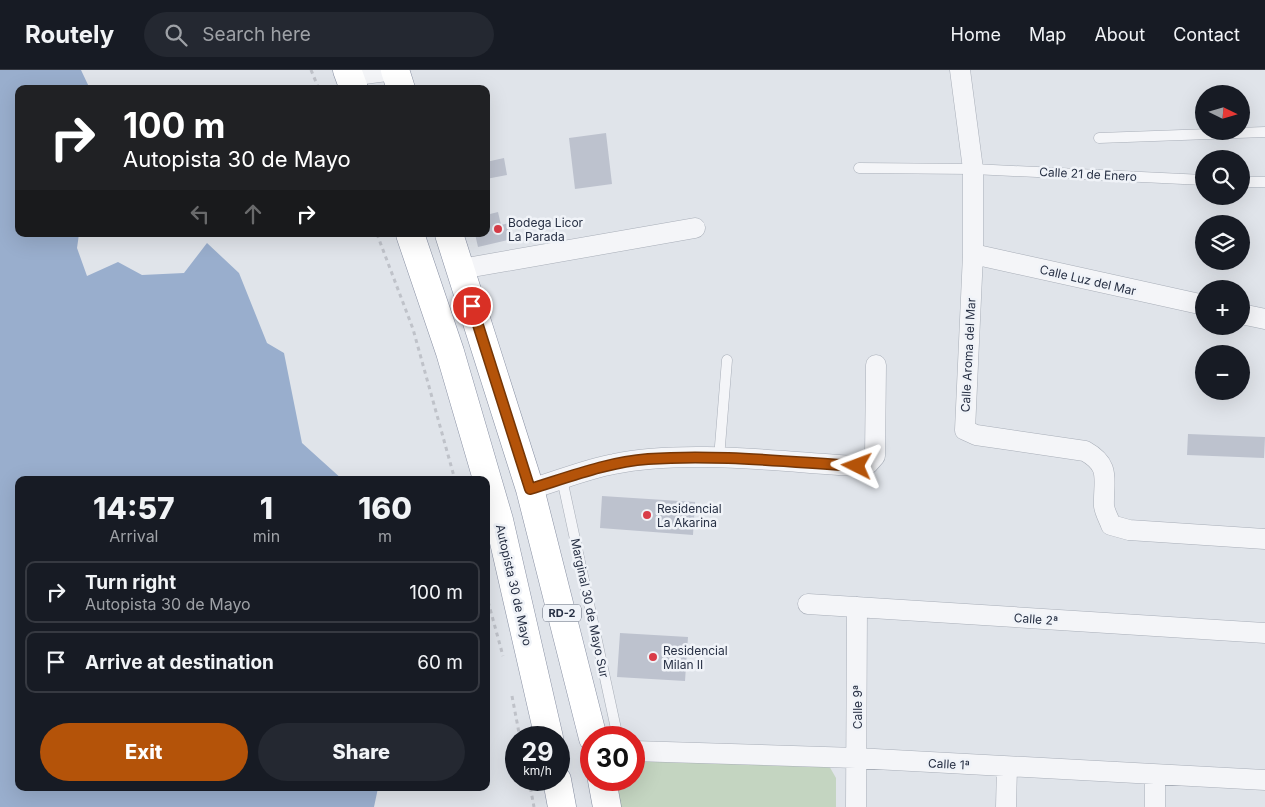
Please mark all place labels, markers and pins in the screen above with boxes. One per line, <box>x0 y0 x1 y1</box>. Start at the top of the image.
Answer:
place label: Bodega Licor La Parada <box>508 215 584 244</box>
marker: Bodega Licor La Parada <box>492 223 504 235</box>
pin <box>451 285 493 327</box>
place label: Residencial La Akarina <box>657 501 722 530</box>
marker: Residencial La Akarina <box>641 509 653 521</box>
place label: Residencial Milan II <box>663 643 728 672</box>
marker: Residencial Milan II <box>647 651 659 663</box>

